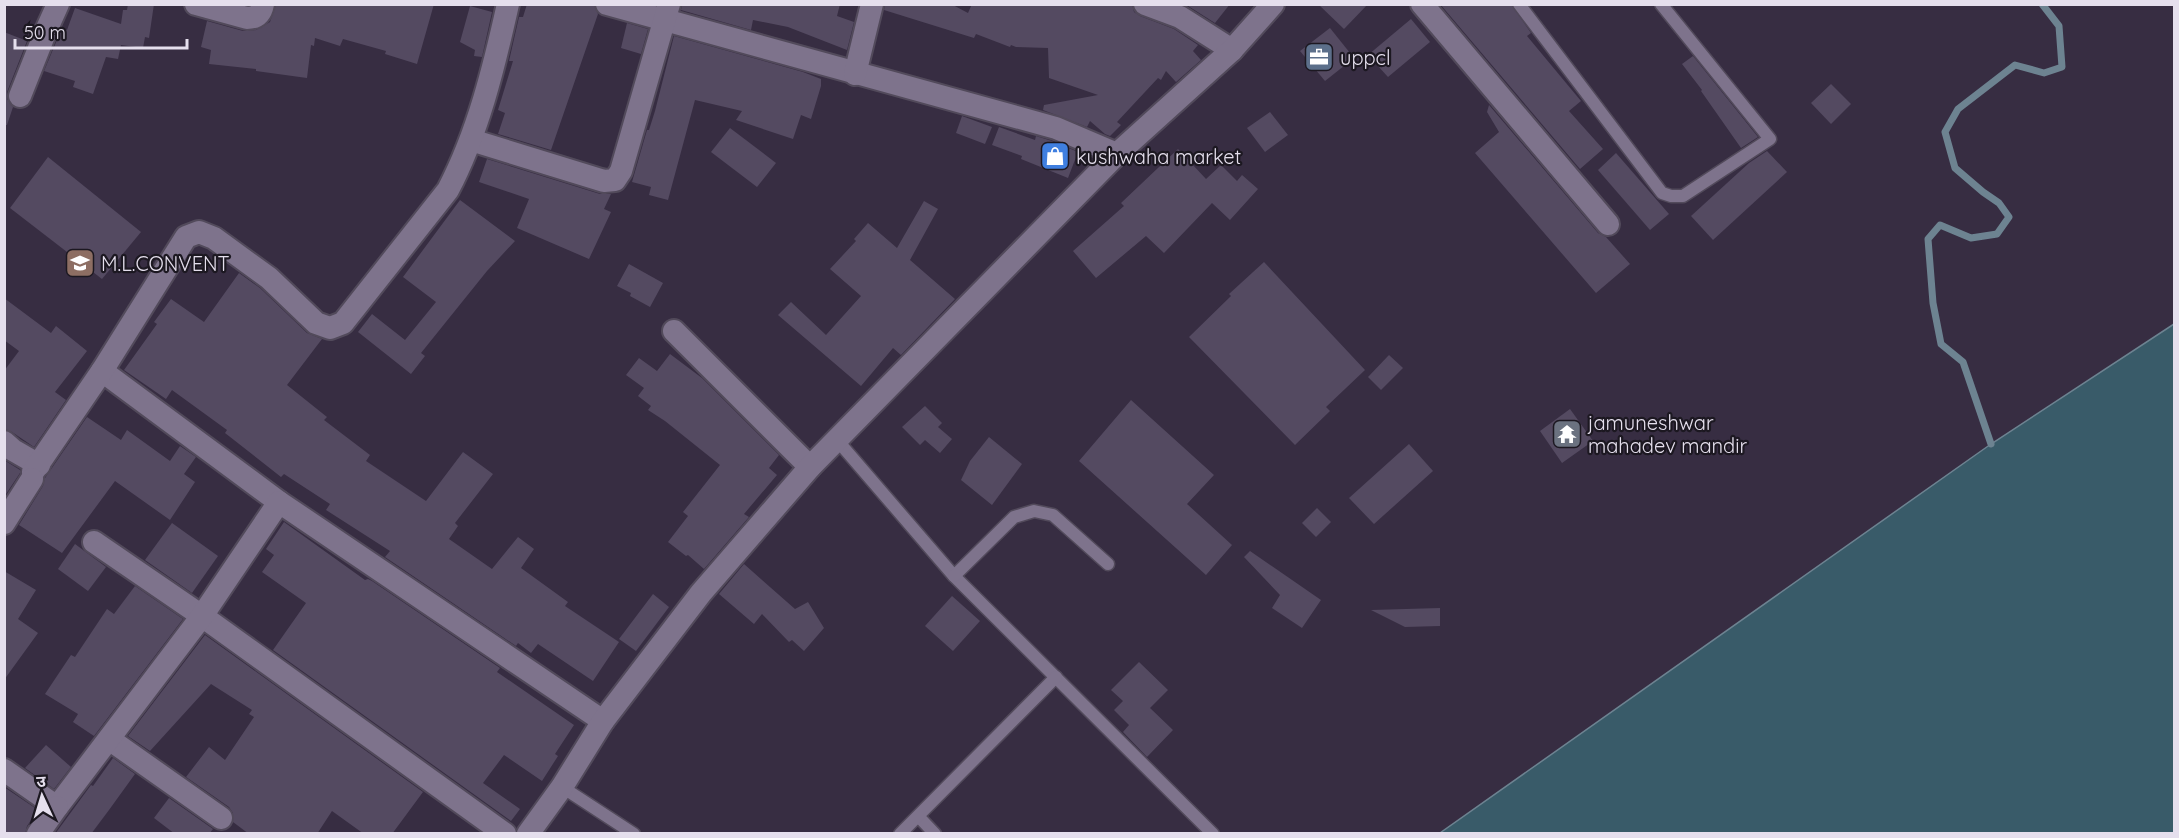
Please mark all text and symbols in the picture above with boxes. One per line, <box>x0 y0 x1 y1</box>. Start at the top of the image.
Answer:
scale bar <box>15 12 188 50</box>
text: 50 m <box>24 21 66 44</box>
office icon: uppcl <box>1303 41 1335 73</box>
place label: uppcl <box>1340 45 1391 70</box>
shop icon: kushwaha market <box>1039 140 1071 172</box>
place label: kushwaha market <box>1076 144 1242 169</box>
school or university icon: M.L.CONVENT <box>64 247 96 279</box>
place label: M.L.CONVENT <box>101 251 230 276</box>
place label: jamuneshwar mahadev mandir <box>1587 410 1748 458</box>
temple icon: jamuneshwar mahadev mandir <box>1551 418 1583 450</box>
north arrow <box>12 766 72 826</box>
text: उ <box>36 771 47 791</box>

